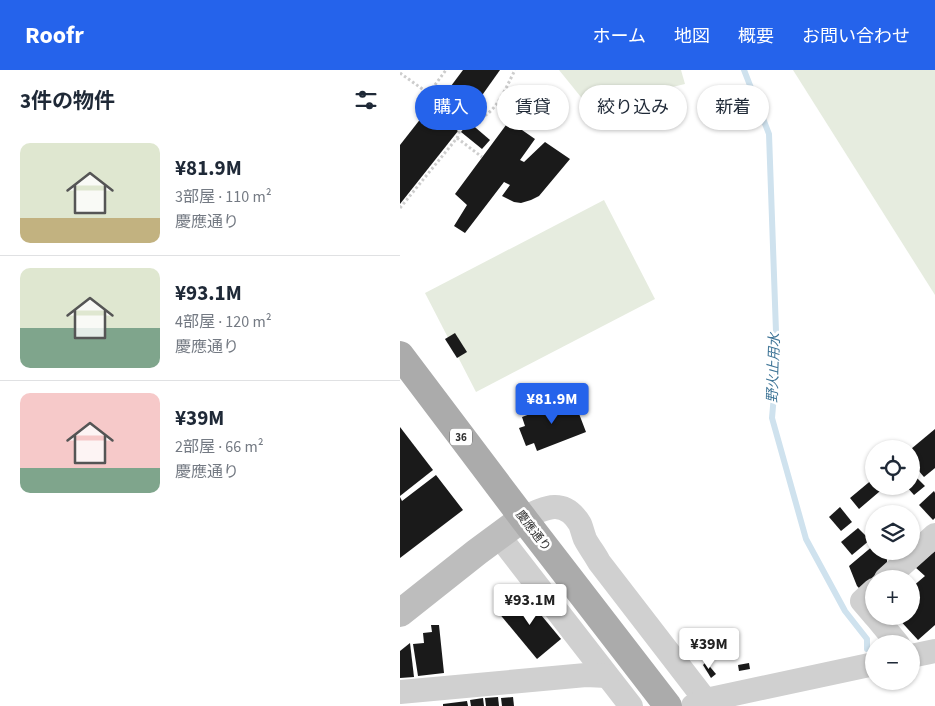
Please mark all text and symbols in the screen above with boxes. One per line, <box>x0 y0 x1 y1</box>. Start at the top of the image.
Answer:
text: Roofr <box>25 18 84 53</box>
text: ホーム <box>593 24 646 49</box>
text: 地図 <box>674 24 710 49</box>
text: 概要 <box>738 24 774 49</box>
text: お問い合わせ <box>802 24 910 49</box>
chip: 購入 <box>415 85 487 130</box>
chip: 賃貸 <box>497 85 569 130</box>
chip: 絞り込み <box>579 85 687 130</box>
chip: 新着 <box>697 85 769 130</box>
text: 3件の物件 <box>20 86 115 116</box>
icon: filters <box>352 86 380 114</box>
text: ¥81.9M <box>175 153 242 183</box>
icon: home <box>60 163 120 223</box>
text: 3部屋 · 110 m² <box>175 186 272 208</box>
text: 慶應通り <box>175 211 239 233</box>
text: ¥93.1M <box>175 278 242 308</box>
icon: home <box>60 288 120 348</box>
text: 4部屋 · 120 m² <box>175 311 272 333</box>
water label: 野火止用水 <box>763 331 785 403</box>
text: 慶應通り <box>175 336 239 358</box>
pin: ¥81.9M <box>511 382 593 425</box>
text: ¥81.9M <box>527 388 577 410</box>
text: ¥39M <box>175 403 224 433</box>
icon: home <box>60 413 120 473</box>
road number: 36 <box>450 428 472 446</box>
text: 2部屋 · 66 m² <box>175 436 264 458</box>
map controls <box>865 440 920 690</box>
button: locate <box>865 440 920 495</box>
text: 慶應通り <box>175 461 239 483</box>
button: layers <box>865 505 920 560</box>
street label: 慶應通り <box>512 507 554 555</box>
button: + <box>865 570 920 625</box>
pin: ¥93.1M <box>489 584 571 626</box>
text: ¥93.1M <box>505 589 555 611</box>
pin: ¥39M <box>679 628 739 670</box>
text: ¥39M <box>690 633 728 655</box>
button: − <box>865 635 920 690</box>

